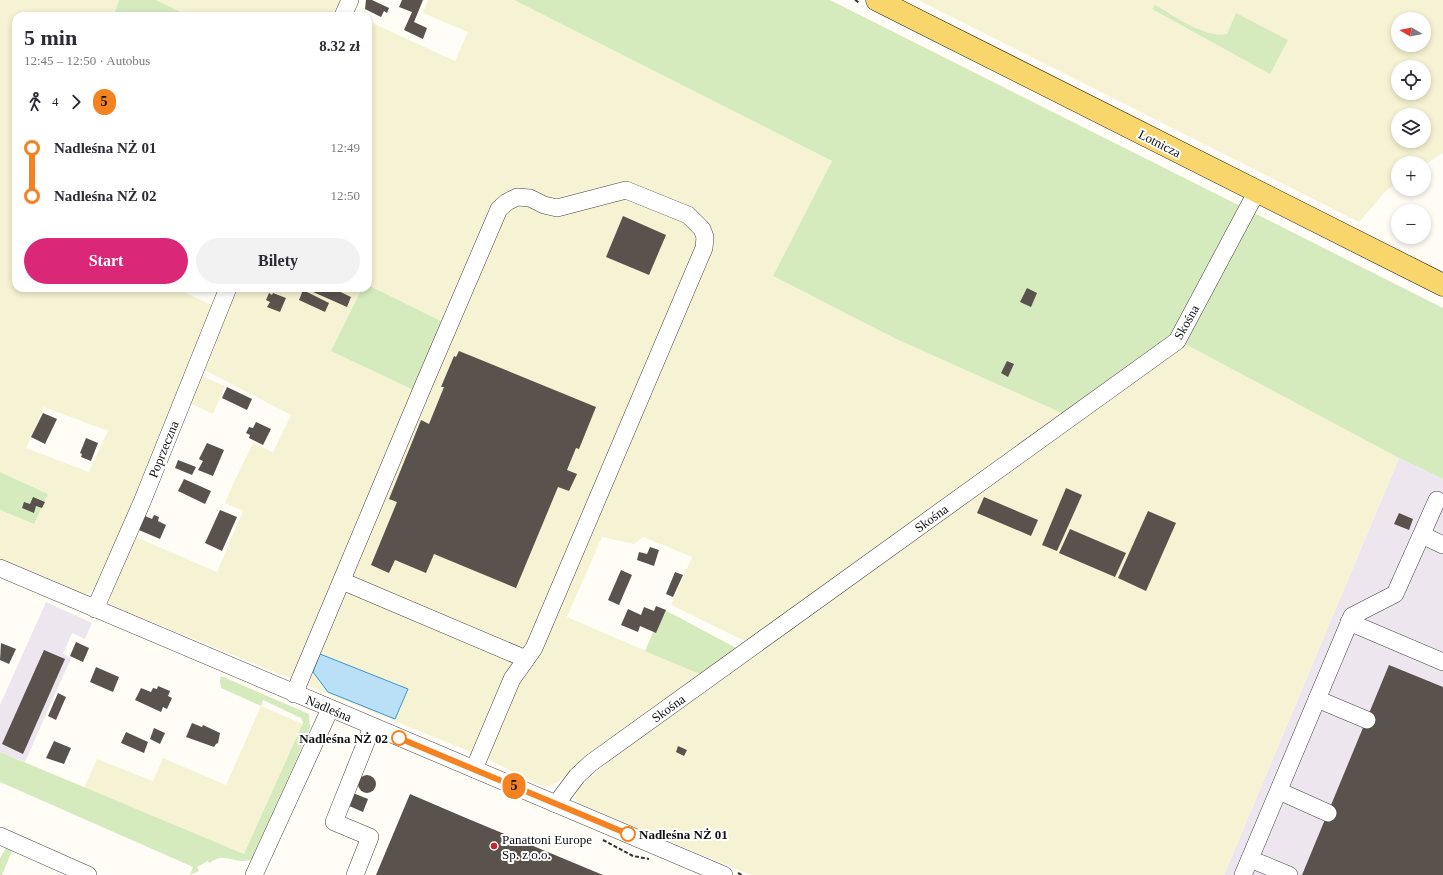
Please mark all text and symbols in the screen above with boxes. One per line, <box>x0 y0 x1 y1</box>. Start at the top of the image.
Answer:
north arrow <box>1391 12 1431 52</box>
map controls <box>1391 12 1431 244</box>
text: 5 min <box>24 25 77 50</box>
text: 8.32 zł <box>319 38 360 54</box>
text: 12:45 – 12:50 · Autobus <box>24 53 150 68</box>
button: locate <box>1391 60 1431 100</box>
icon: walk <box>24 91 46 113</box>
icon: forward <box>65 91 87 113</box>
text: 4 <box>52 94 59 109</box>
text: 5 <box>101 94 108 109</box>
button: layers <box>1391 108 1431 148</box>
street label: Lotnicza <box>1136 126 1184 161</box>
text: Nadleśna NŻ 01 <box>54 140 157 156</box>
text: 12:49 <box>330 140 360 155</box>
button: + <box>1391 156 1431 196</box>
text: Nadleśna NŻ 02 <box>54 188 157 204</box>
text: 12:50 <box>330 188 360 203</box>
button: − <box>1391 204 1431 244</box>
button: Start <box>24 238 188 284</box>
button: Bilety <box>196 238 360 284</box>
street label: Skośna <box>1171 302 1202 342</box>
street label: Poprzeczna <box>145 418 182 480</box>
street label: Skośna <box>912 501 951 536</box>
street label: Skośna <box>649 691 688 726</box>
street label: Nadleśna <box>304 692 354 725</box>
marker: Nadleśna NŻ 02 <box>391 730 407 746</box>
place label: Nadleśna NŻ 02 <box>299 731 388 746</box>
line badge: 5 <box>501 773 527 799</box>
text: 5 <box>511 778 518 793</box>
marker: Nadleśna NŻ 01 <box>620 826 636 842</box>
place label: Nadleśna NŻ 01 <box>639 827 728 842</box>
place label: Panattoni Europe Sp. z o.o. <box>502 832 592 862</box>
marker: Panattoni Europe Sp. z o.o. <box>489 841 499 851</box>

